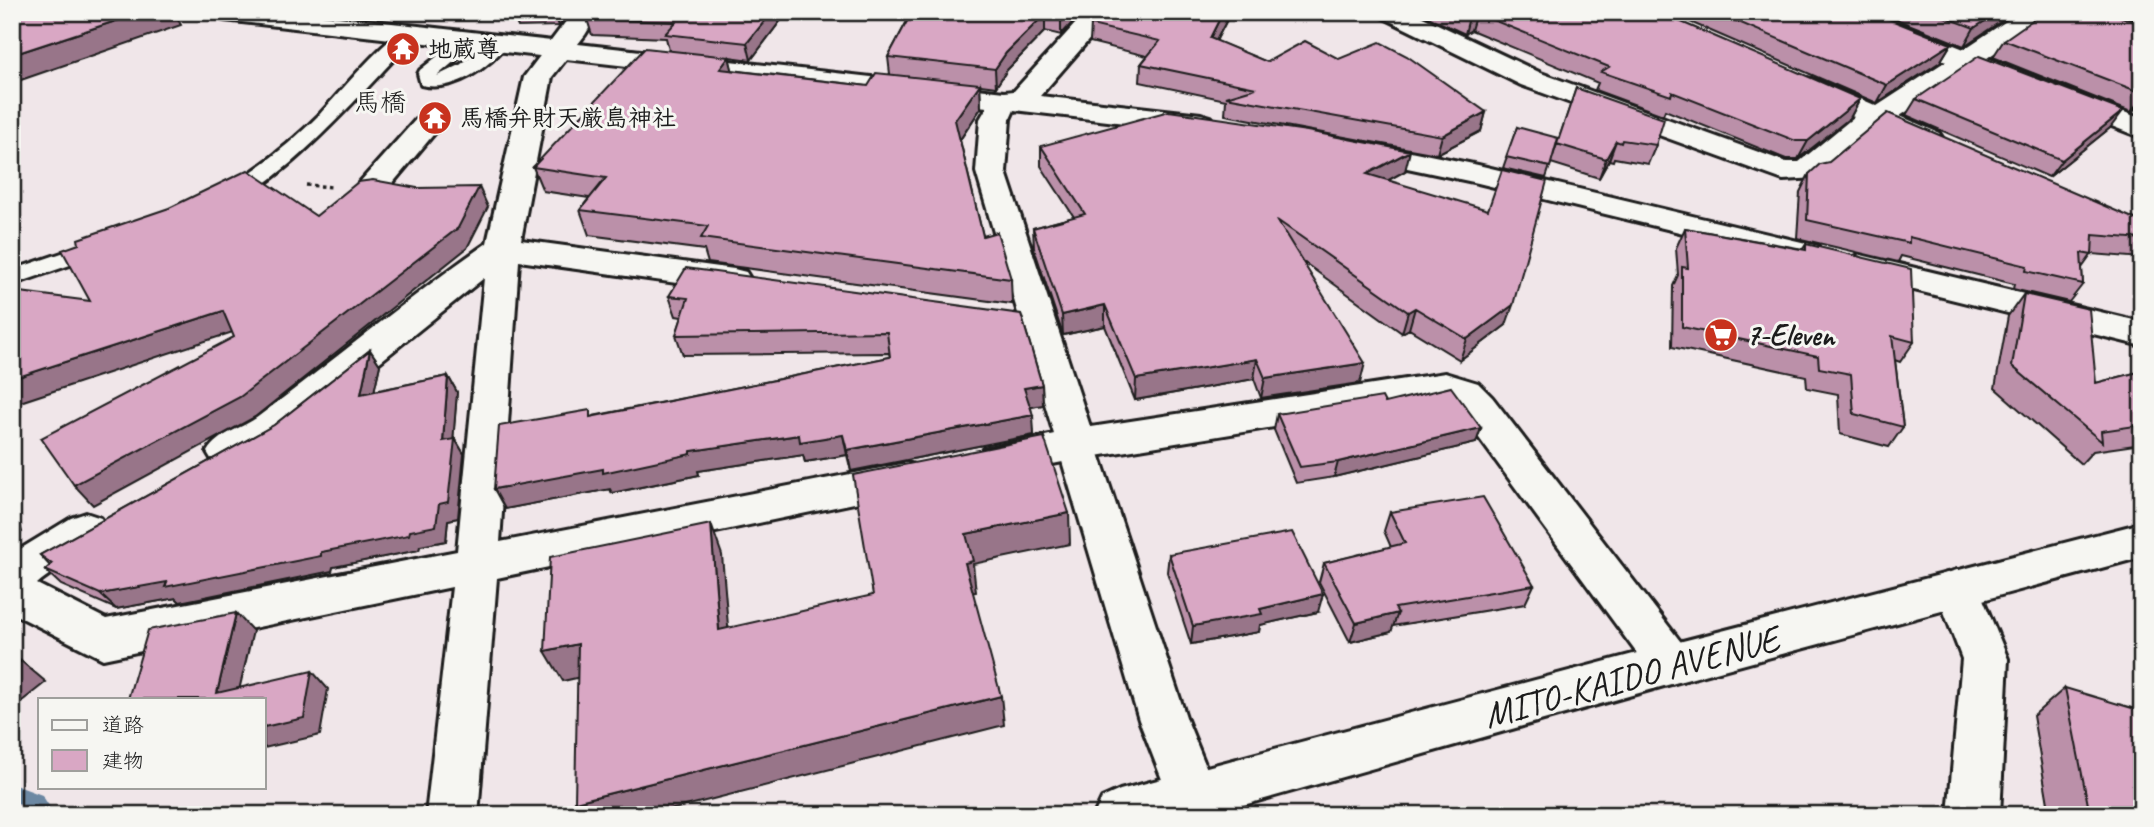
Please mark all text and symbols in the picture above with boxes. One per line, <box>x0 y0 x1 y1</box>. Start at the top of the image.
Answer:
temple icon: 地蔵尊 <box>384 30 422 68</box>
place label: 地蔵尊 <box>428 34 500 64</box>
district label: 馬橋 <box>354 86 406 119</box>
temple icon: 馬橋弁財天厳島神社 <box>416 99 454 137</box>
place label: 馬橋弁財天厳島神社 <box>460 103 676 133</box>
supermarket icon: 7-Eleven <box>1702 316 1740 354</box>
place label: 7-Eleven <box>1746 316 1836 354</box>
street label: MITO-KAIDO AVENUE <box>1479 613 1788 738</box>
legend <box>38 698 266 788</box>
text: 道路 <box>102 712 144 738</box>
text: 建物 <box>102 748 144 774</box>

